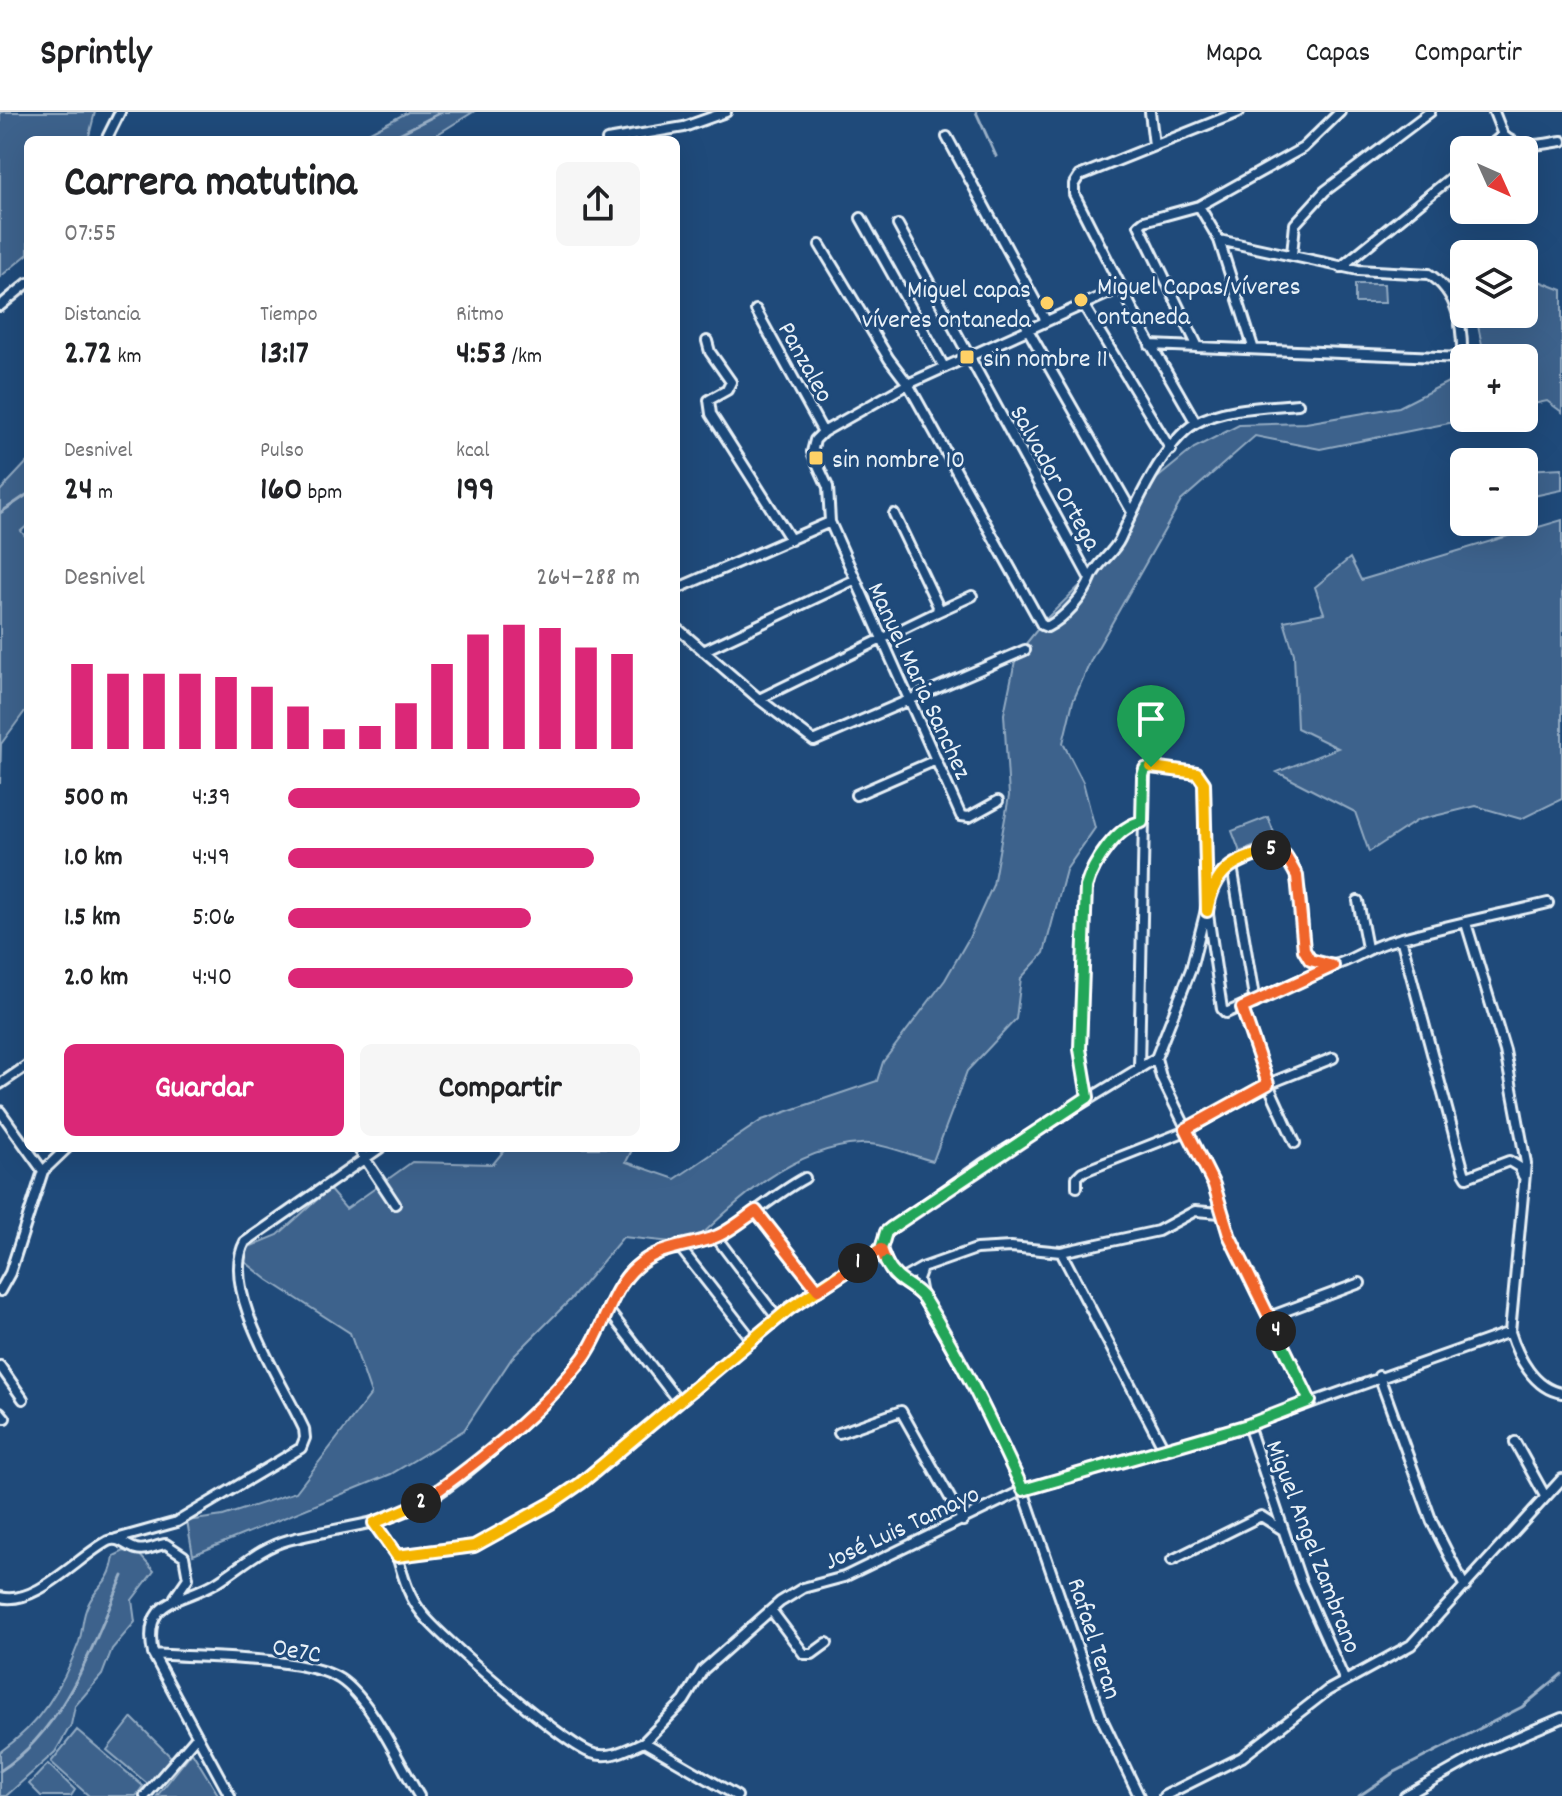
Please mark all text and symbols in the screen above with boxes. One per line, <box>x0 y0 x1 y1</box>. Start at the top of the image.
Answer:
text: Sprintly <box>40 28 151 83</box>
text: Mapa <box>1206 35 1261 75</box>
text: Capas <box>1305 35 1370 75</box>
text: Compartir <box>1414 35 1522 75</box>
north arrow <box>1450 136 1538 224</box>
map controls <box>1450 136 1538 536</box>
text: Carrera matutina <box>64 154 357 217</box>
button: share <box>556 162 640 246</box>
text: 07:55 <box>64 216 117 253</box>
button: layers <box>1450 240 1538 328</box>
place label: Miguel Capas/víveres ontaneda <box>1097 270 1301 337</box>
place label: Miguel capas víveres ontaneda <box>862 273 1032 340</box>
marker: Miguel Capas/víveres ontaneda <box>1072 291 1090 309</box>
marker: Miguel capas víveres ontaneda <box>1038 294 1056 312</box>
text: Distancia <box>64 300 140 331</box>
text: Tiempo <box>260 300 318 331</box>
text: Ritmo <box>456 300 504 331</box>
street label: Panzaleo <box>767 316 841 410</box>
text: 2.72 <box>64 331 112 380</box>
text: 13:17 <box>260 331 309 380</box>
text: 4:53 <box>456 331 507 380</box>
text: km <box>112 342 142 373</box>
text: /km <box>507 342 542 373</box>
place label: sin nombre 11 <box>983 342 1108 379</box>
button: + <box>1450 344 1538 432</box>
marker: sin nombre 11 <box>958 348 976 366</box>
street label: Salvador Ortega <box>999 399 1110 559</box>
text: Desnivel <box>64 436 133 467</box>
text: Pulso <box>260 436 304 467</box>
text: kcal <box>456 436 489 467</box>
place label: sin nombre 10 <box>832 443 965 480</box>
button: − <box>1450 448 1538 536</box>
marker: sin nombre 10 <box>807 449 825 467</box>
text: 24 <box>64 467 93 516</box>
text: 160 <box>260 467 303 516</box>
text: 199 <box>456 467 495 516</box>
text: m <box>93 478 113 509</box>
text: bpm <box>303 478 342 509</box>
text: Desnivel <box>64 560 145 597</box>
text: 264–288 m <box>536 560 640 597</box>
street label: Manuel Maria Sanchez <box>856 577 980 786</box>
pin <box>1117 685 1185 767</box>
icon: arrive <box>1129 697 1173 741</box>
text: 500 m <box>64 780 128 817</box>
text: 4:39 <box>192 780 231 817</box>
pin: 5 <box>1251 830 1291 870</box>
text: 5 <box>1266 834 1276 865</box>
text: 1.0 km <box>64 840 123 877</box>
text: 4:49 <box>192 840 230 877</box>
text: 1.5 km <box>64 900 121 937</box>
text: 5:06 <box>192 900 235 937</box>
text: 2.0 km <box>64 960 128 997</box>
text: 4:40 <box>192 960 232 997</box>
button: Guardar <box>64 1044 344 1136</box>
button: Compartir <box>360 1044 640 1136</box>
pin: 1 <box>838 1243 878 1283</box>
text: 1 <box>856 1247 860 1278</box>
pin: 4 <box>1256 1311 1296 1351</box>
text: 4 <box>1271 1315 1281 1346</box>
street label: Miguel Angel Zambrano <box>1254 1435 1369 1659</box>
street label: José Luis Tamayo <box>819 1477 986 1581</box>
pin: 2 <box>401 1483 441 1523</box>
text: 2 <box>416 1487 426 1518</box>
street label: Rafael Teran <box>1056 1574 1130 1704</box>
street label: Oe7C <box>269 1630 324 1675</box>

